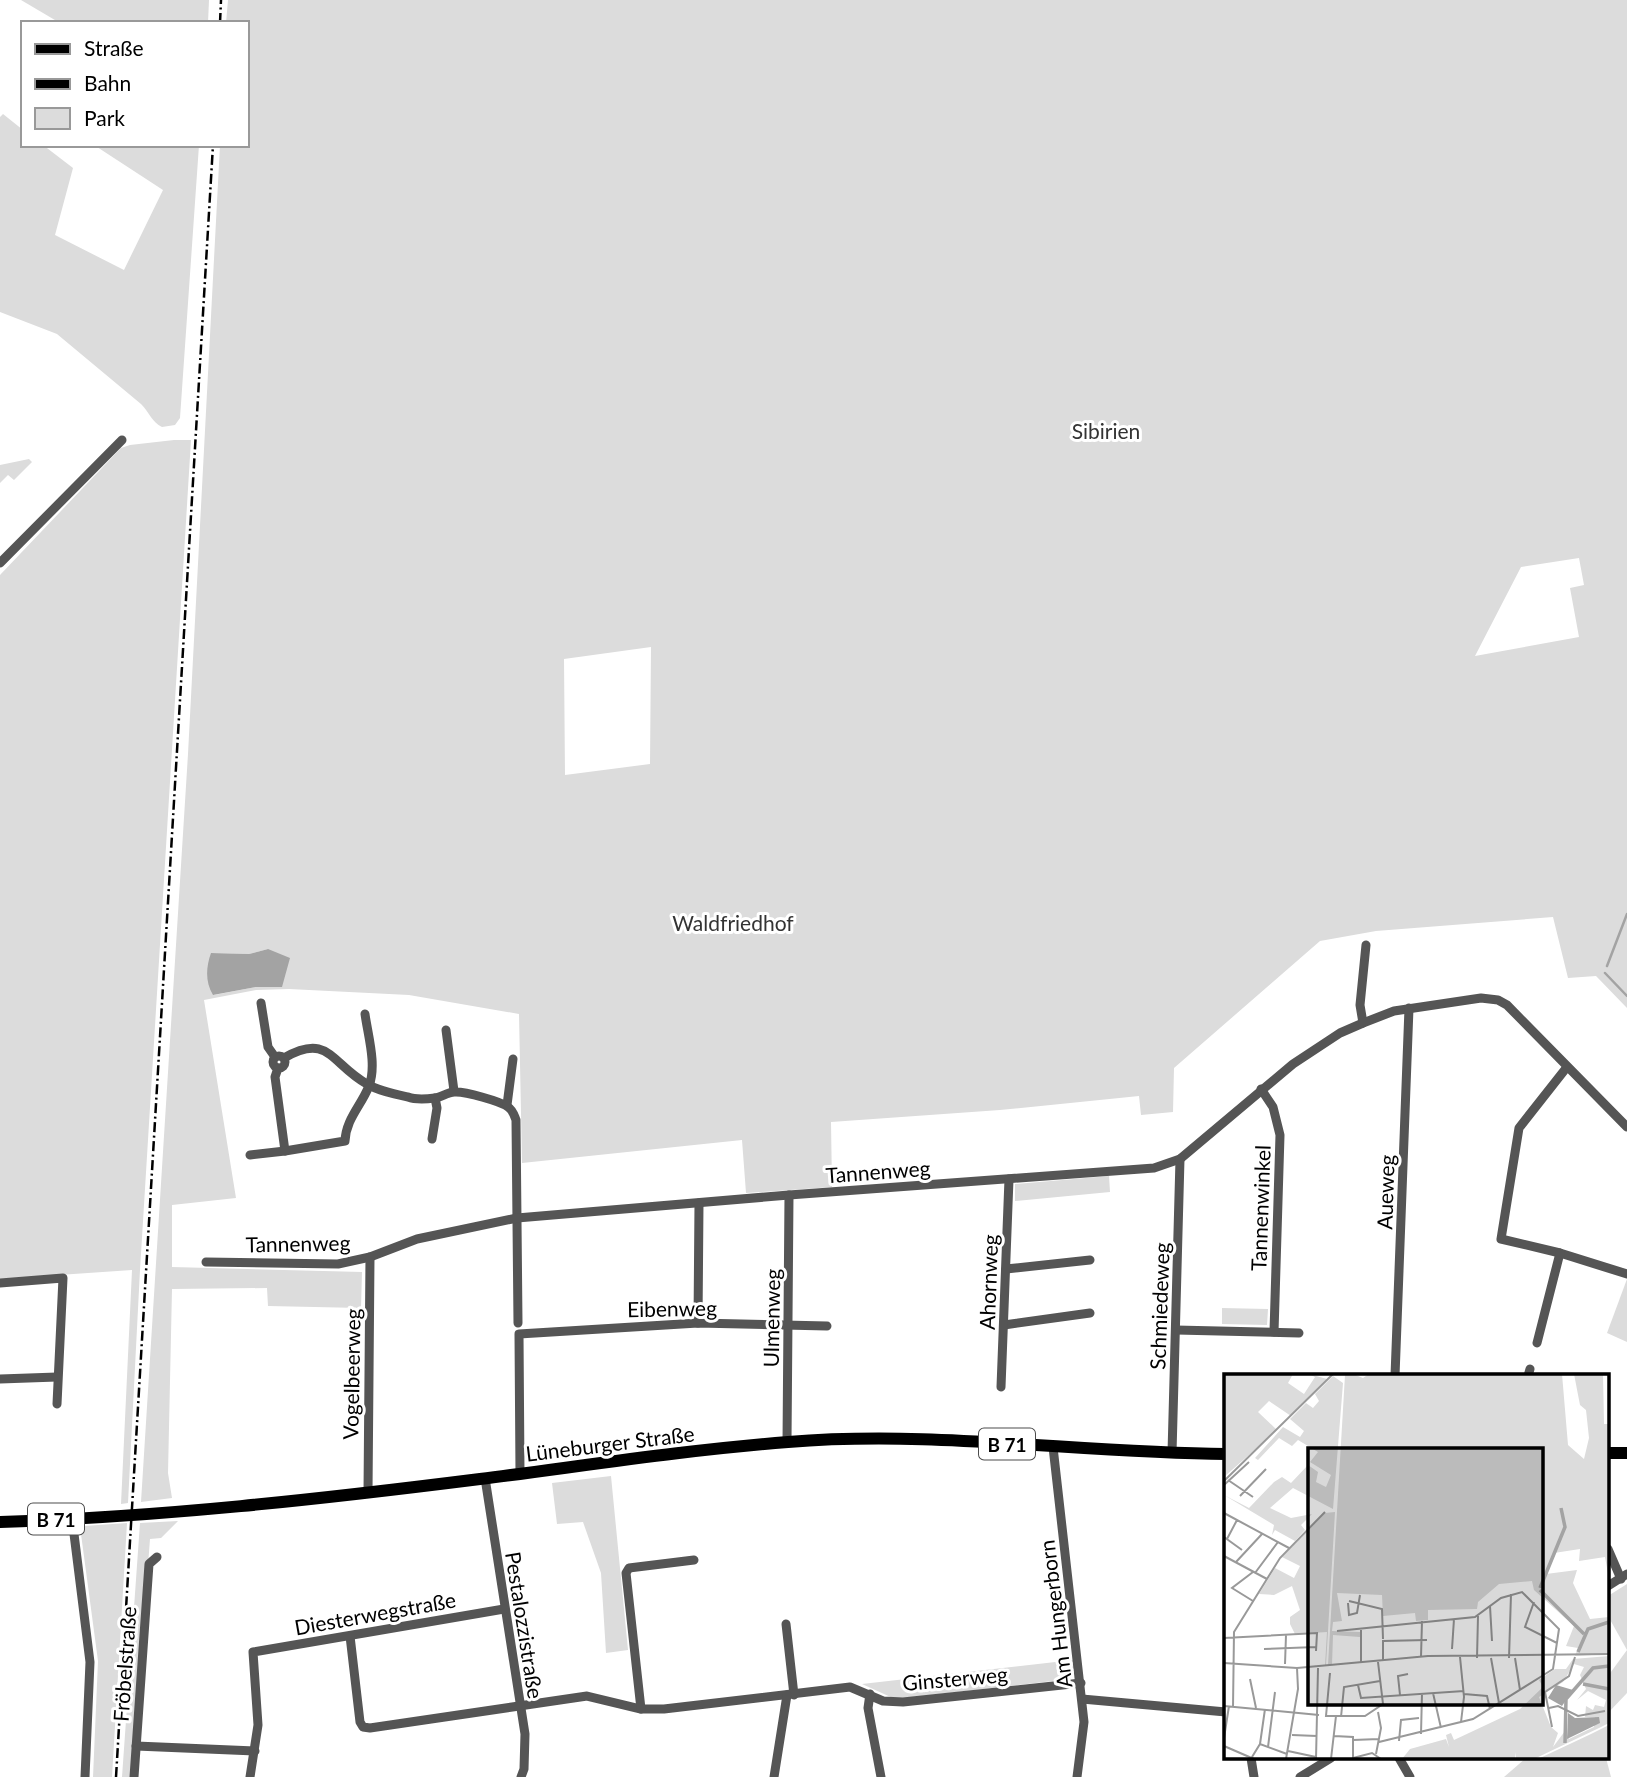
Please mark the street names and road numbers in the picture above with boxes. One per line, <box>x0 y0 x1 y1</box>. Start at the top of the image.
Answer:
street label: Tannenwinkel <box>1245 1145 1275 1271</box>
street label: Aueweg <box>1371 1154 1399 1230</box>
street label: Tannenweg <box>825 1155 931 1187</box>
street label: Tannenweg <box>245 1230 351 1256</box>
street label: Ahornweg <box>974 1234 1002 1330</box>
street label: Schmiedeweg <box>1144 1242 1174 1370</box>
street label: Ulmenweg <box>758 1268 784 1367</box>
street label: Eibenweg <box>627 1295 717 1321</box>
street label: Vogelbeerweg <box>337 1308 365 1440</box>
street label: Lüneburger Straße <box>524 1420 696 1466</box>
road number: B 71 <box>979 1428 1035 1460</box>
road number: B 71 <box>28 1504 84 1534</box>
street label: Am Hungerborn <box>1034 1539 1076 1689</box>
street label: Pestalozzistraße <box>501 1550 549 1700</box>
street label: Diesterwegstraße <box>292 1587 458 1639</box>
street label: Fröbelstraße <box>107 1605 141 1723</box>
street label: Ginsterweg <box>901 1661 1009 1695</box>

